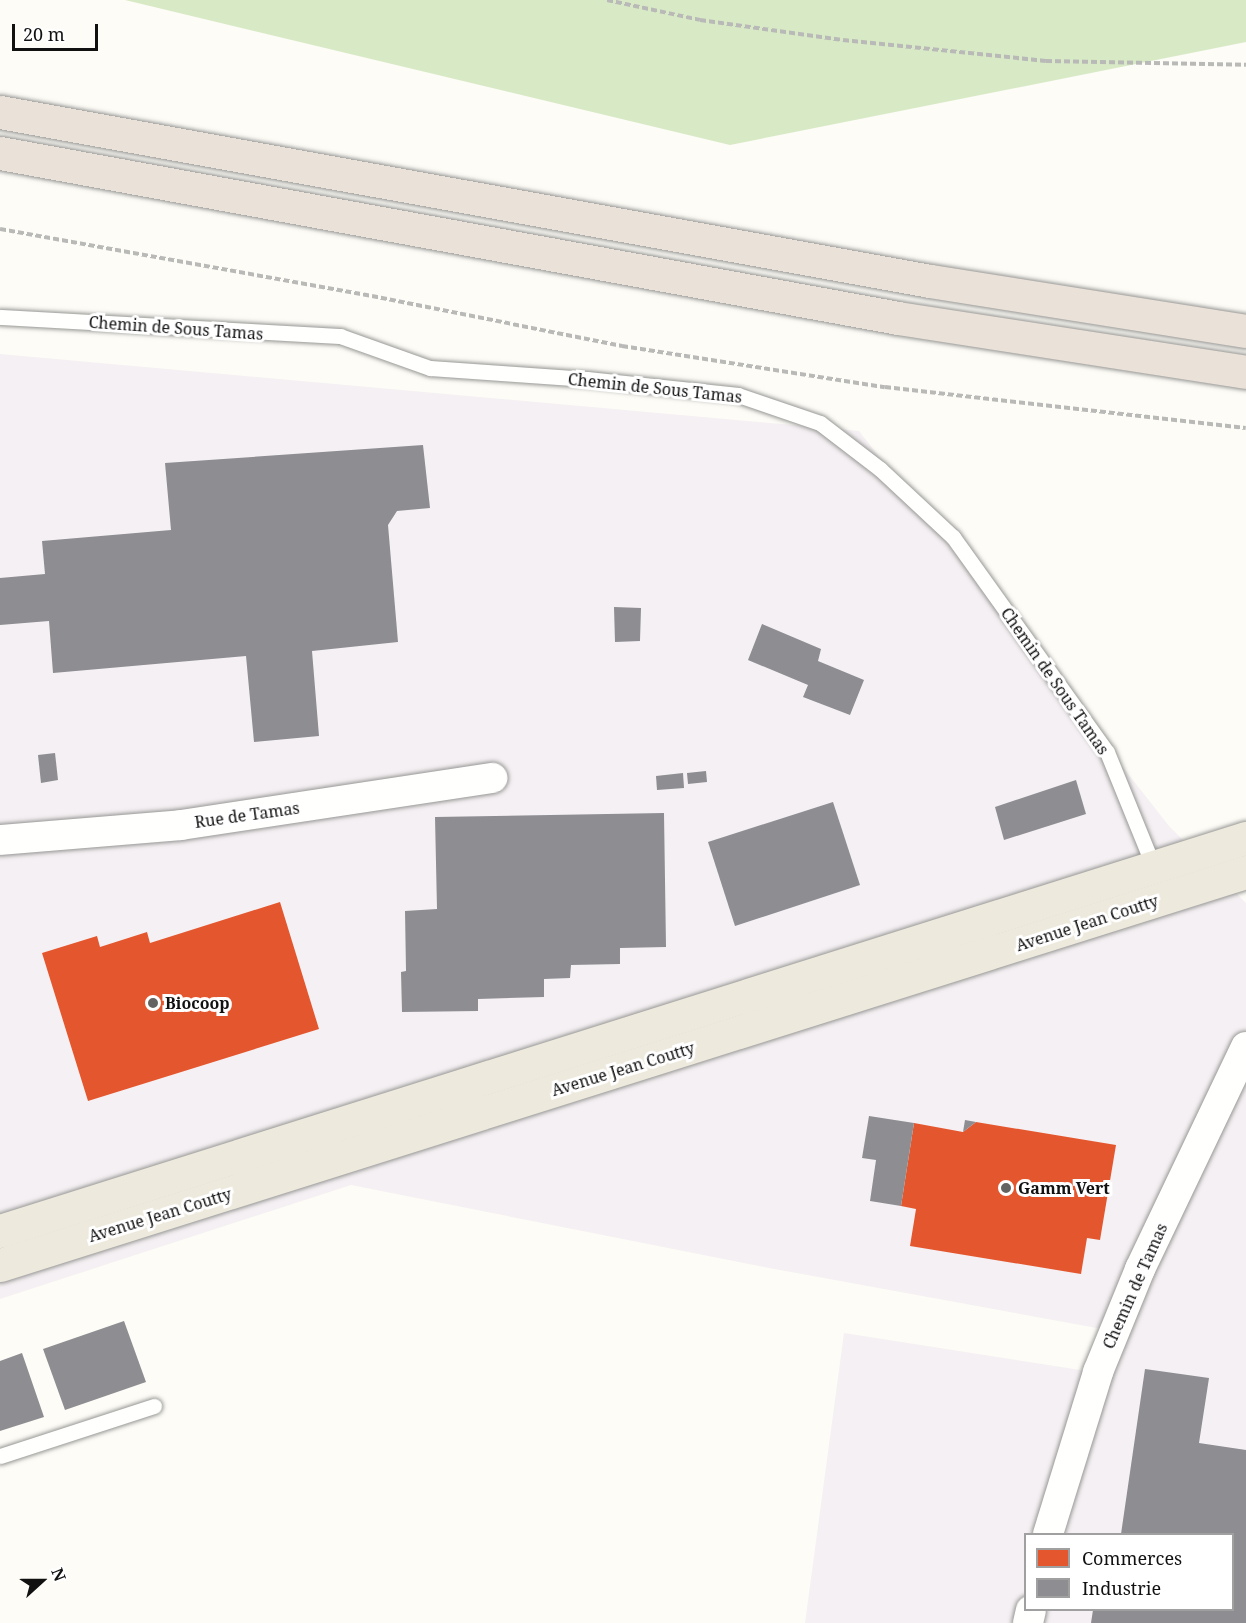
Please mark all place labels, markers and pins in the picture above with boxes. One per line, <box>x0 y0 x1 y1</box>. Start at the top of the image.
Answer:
place label: Biocoop <box>165 993 230 1013</box>
marker: Biocoop <box>146 996 160 1010</box>
place label: Gamm Vert <box>1018 1178 1110 1198</box>
marker: Gamm Vert <box>999 1181 1013 1195</box>

